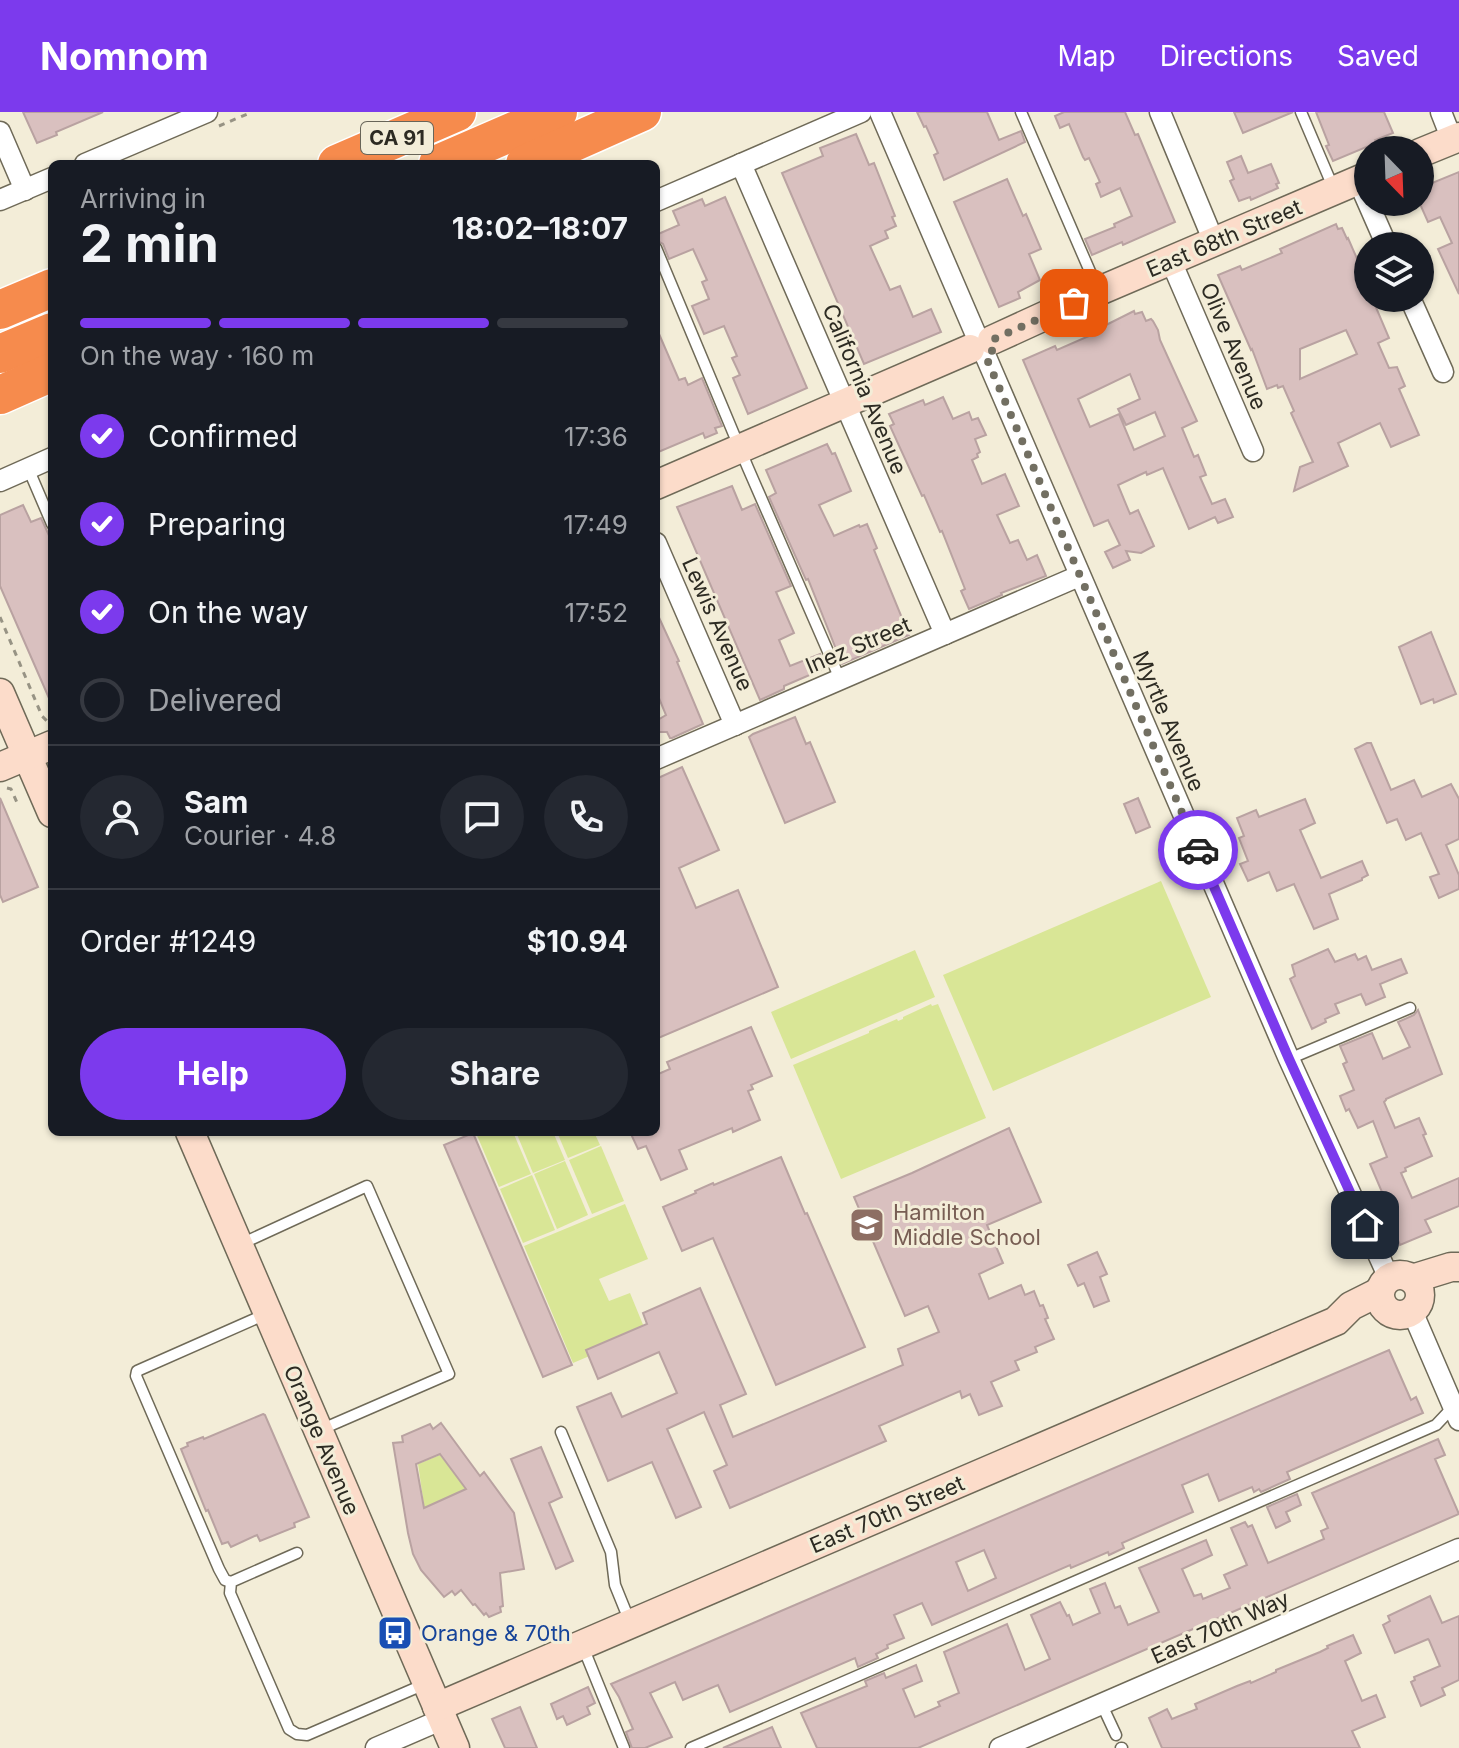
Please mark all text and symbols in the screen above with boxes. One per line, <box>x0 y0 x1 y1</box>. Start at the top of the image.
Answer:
text: Nomnom <box>40 33 209 79</box>
text: Map <box>1057 39 1116 73</box>
text: Directions <box>1160 39 1293 73</box>
text: Saved <box>1337 39 1419 73</box>
road number: CA 91 <box>361 122 433 154</box>
north arrow <box>1354 136 1434 216</box>
map controls <box>1354 136 1434 312</box>
text: Arriving in <box>80 183 206 214</box>
street label: East 68th Street <box>1142 194 1306 282</box>
text: 18:02–18:07 <box>452 210 628 246</box>
text: 2 min <box>80 212 219 275</box>
button: layers <box>1354 232 1434 312</box>
pin <box>1040 269 1108 337</box>
street label: Olive Avenue <box>1196 278 1272 414</box>
icon: bag <box>1052 281 1096 325</box>
street label: California Avenue <box>817 300 913 478</box>
text: On the way · 160 m <box>80 340 314 371</box>
icon: check <box>80 414 124 458</box>
text: Confirmed <box>148 418 298 454</box>
text: 17:36 <box>564 421 628 452</box>
icon: check <box>80 502 124 546</box>
text: Preparing <box>148 506 286 542</box>
text: 17:49 <box>563 509 628 540</box>
street label: Lewis Avenue <box>677 553 759 695</box>
icon: check <box>80 590 124 634</box>
text: On the way <box>148 594 308 630</box>
text: 17:52 <box>564 597 628 628</box>
street label: Inez Street <box>801 611 915 679</box>
street label: Myrtle Avenue <box>1128 647 1210 795</box>
text: Delivered <box>148 682 282 718</box>
button: person <box>80 775 164 859</box>
button: chat <box>440 775 524 859</box>
button: phone <box>544 775 628 859</box>
text: Sam <box>184 784 248 820</box>
courier <box>1158 810 1238 890</box>
text: Courier · 4.8 <box>184 820 336 851</box>
icon: car <box>1176 828 1220 872</box>
text: Order #1249 <box>80 923 256 959</box>
text: $10.94 <box>527 923 628 959</box>
button: Help <box>80 1028 346 1120</box>
button: Share <box>362 1028 628 1120</box>
pin <box>1331 1191 1399 1259</box>
place label: Hamilton Middle School <box>893 1199 1041 1250</box>
icon: home <box>1343 1203 1387 1247</box>
school or university icon: Hamilton Middle School <box>848 1206 886 1244</box>
street label: Orange Avenue <box>279 1361 365 1519</box>
street label: East 70th Street <box>806 1470 968 1558</box>
street label: East 70th Way <box>1147 1585 1293 1669</box>
bus stop icon: Orange & 70th <box>376 1614 414 1652</box>
place label: Orange & 70th <box>421 1620 571 1646</box>

